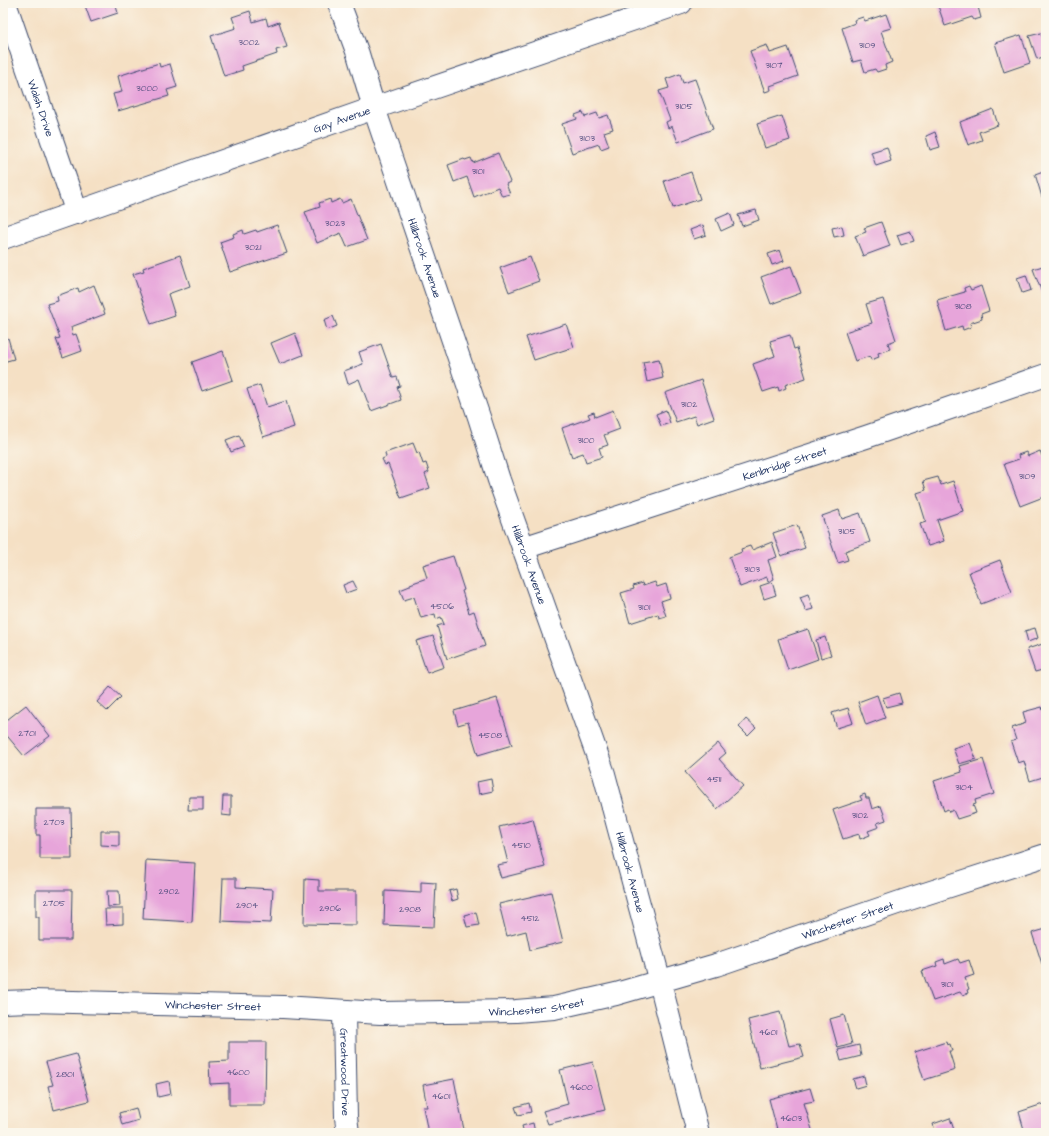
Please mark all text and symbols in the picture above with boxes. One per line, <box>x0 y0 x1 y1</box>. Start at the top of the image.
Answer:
house number: 3002 <box>238 36 260 49</box>
house number: 3109 <box>859 39 875 52</box>
house number: 3107 <box>766 59 783 72</box>
street label: Walsh Drive <box>24 77 58 139</box>
house number: 3000 <box>136 82 158 95</box>
house number: 3105 <box>675 100 694 113</box>
street label: Gay Avenue <box>311 102 372 136</box>
house number: 3103 <box>579 132 595 145</box>
house number: 3101 <box>472 165 484 178</box>
street label: Hillbrook Avenue <box>404 216 445 300</box>
house number: 3023 <box>325 217 345 230</box>
house number: 3021 <box>245 241 261 254</box>
house number: 3108 <box>954 300 972 313</box>
house number: 3102 <box>681 398 698 411</box>
house number: 3100 <box>577 434 595 447</box>
street label: Kenbridge Street <box>741 443 829 484</box>
house number: 3109 <box>1019 470 1035 483</box>
street label: Hillbrook Avenue <box>508 523 550 606</box>
house number: 3105 <box>838 525 857 538</box>
house number: 3103 <box>744 563 760 576</box>
house number: 4506 <box>430 600 454 613</box>
house number: 3101 <box>638 601 650 614</box>
house number: 2701 <box>18 727 36 740</box>
house number: 4508 <box>478 729 502 742</box>
house number: 4511 <box>707 773 721 786</box>
house number: 3104 <box>955 781 973 794</box>
house number: 3102 <box>852 809 869 822</box>
house number: 2703 <box>44 816 65 829</box>
street label: Hillbrook Avenue <box>612 830 649 914</box>
house number: 4510 <box>511 839 531 852</box>
house number: 2902 <box>158 885 180 898</box>
house number: 2705 <box>43 897 66 910</box>
street label: Winchester Street <box>799 897 896 943</box>
house number: 2904 <box>236 899 258 912</box>
house number: 2906 <box>319 902 341 915</box>
house number: 2908 <box>399 903 421 916</box>
house number: 4512 <box>521 912 540 925</box>
house number: 3101 <box>941 978 953 991</box>
street label: Winchester Street <box>488 994 586 1019</box>
street label: Winchester Street <box>165 997 262 1014</box>
house number: 4601 <box>759 1026 777 1039</box>
street label: Greatwood Drive <box>337 1028 353 1116</box>
house number: 4600 <box>226 1066 250 1079</box>
house number: 2801 <box>56 1068 74 1081</box>
house number: 4600 <box>569 1081 593 1094</box>
house number: 4601 <box>432 1090 450 1103</box>
house number: 4603 <box>780 1112 802 1125</box>

